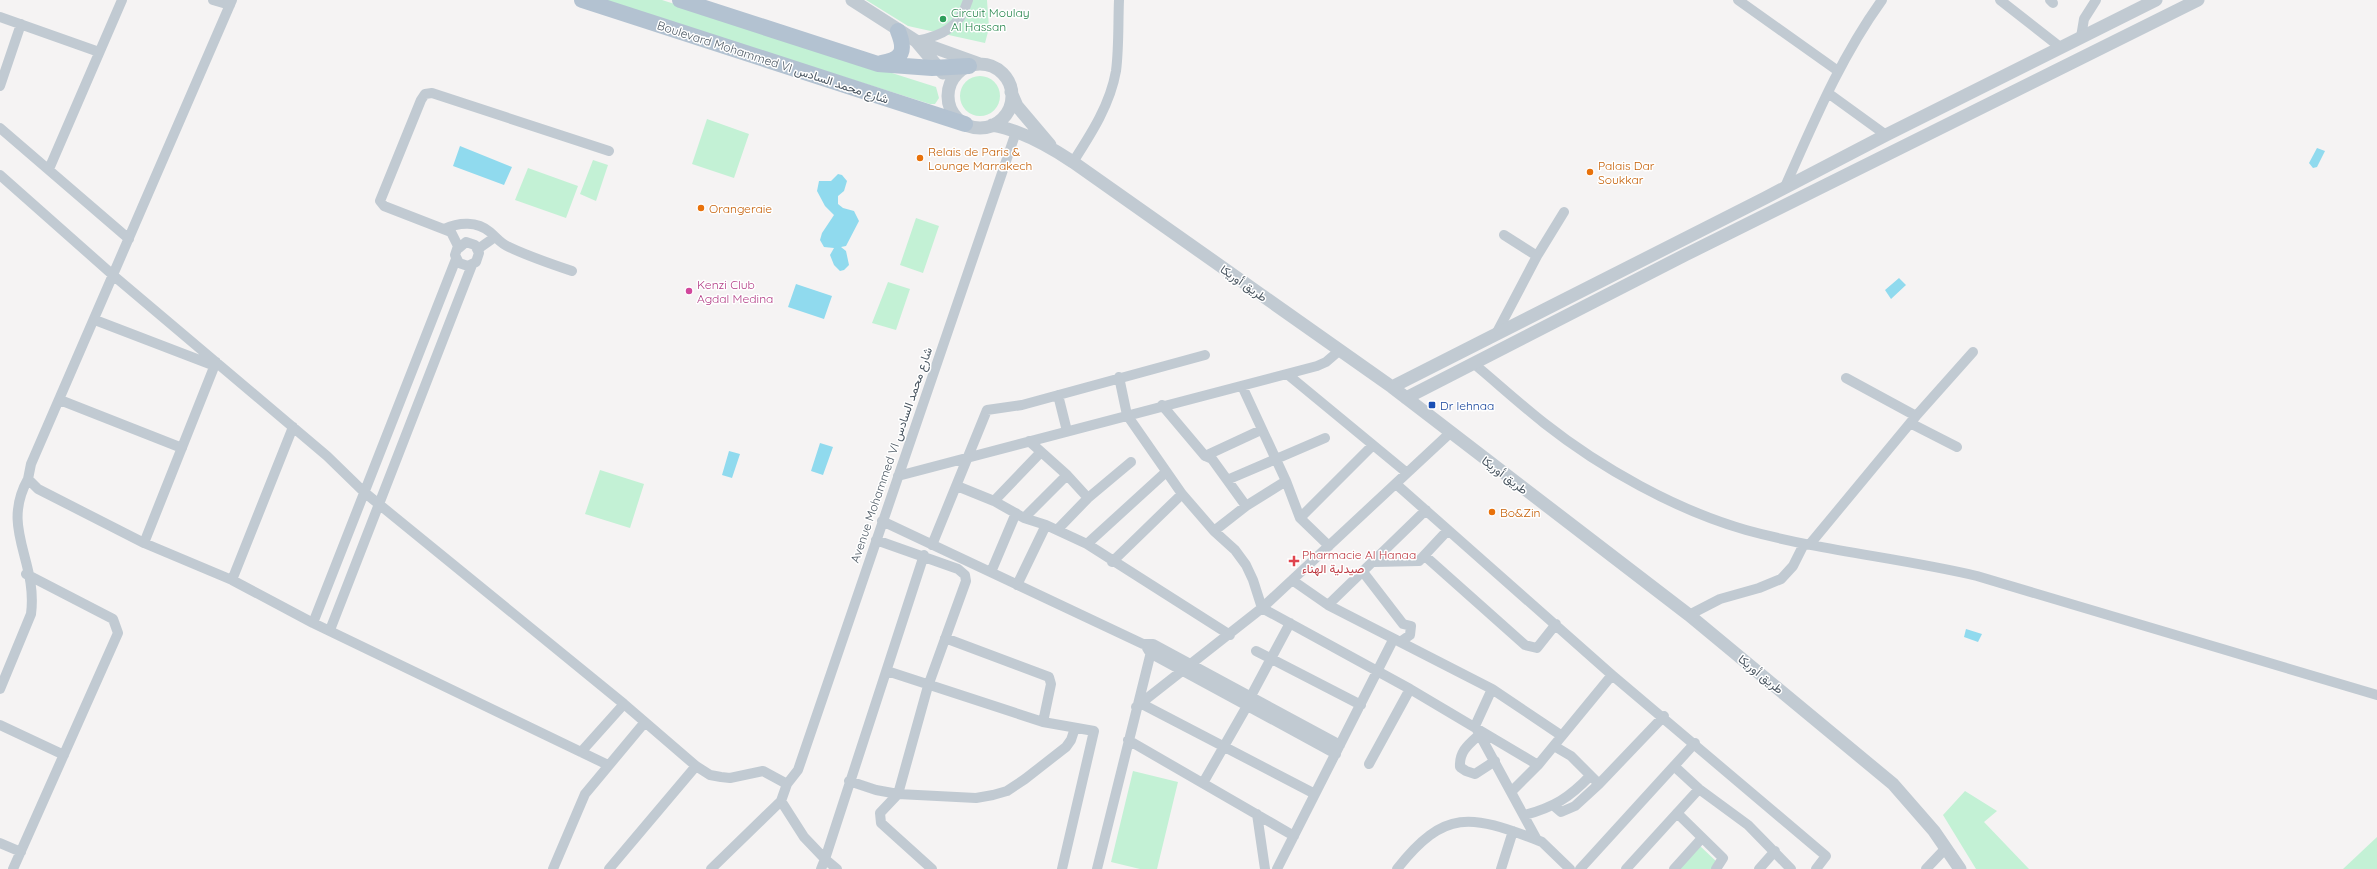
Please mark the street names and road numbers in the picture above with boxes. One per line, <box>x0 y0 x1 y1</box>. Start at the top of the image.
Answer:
street label: Boulevard Mohammed VI شارع محمد السادس <box>655 17 891 108</box>
street label: طريق أوريكا <box>1217 261 1271 306</box>
street label: Avenue Mohammed VI شارع محمد السادس <box>847 345 937 565</box>
street label: طريق أوريكا <box>1478 453 1531 498</box>
street label: طريق أوريكا <box>1735 651 1787 698</box>

